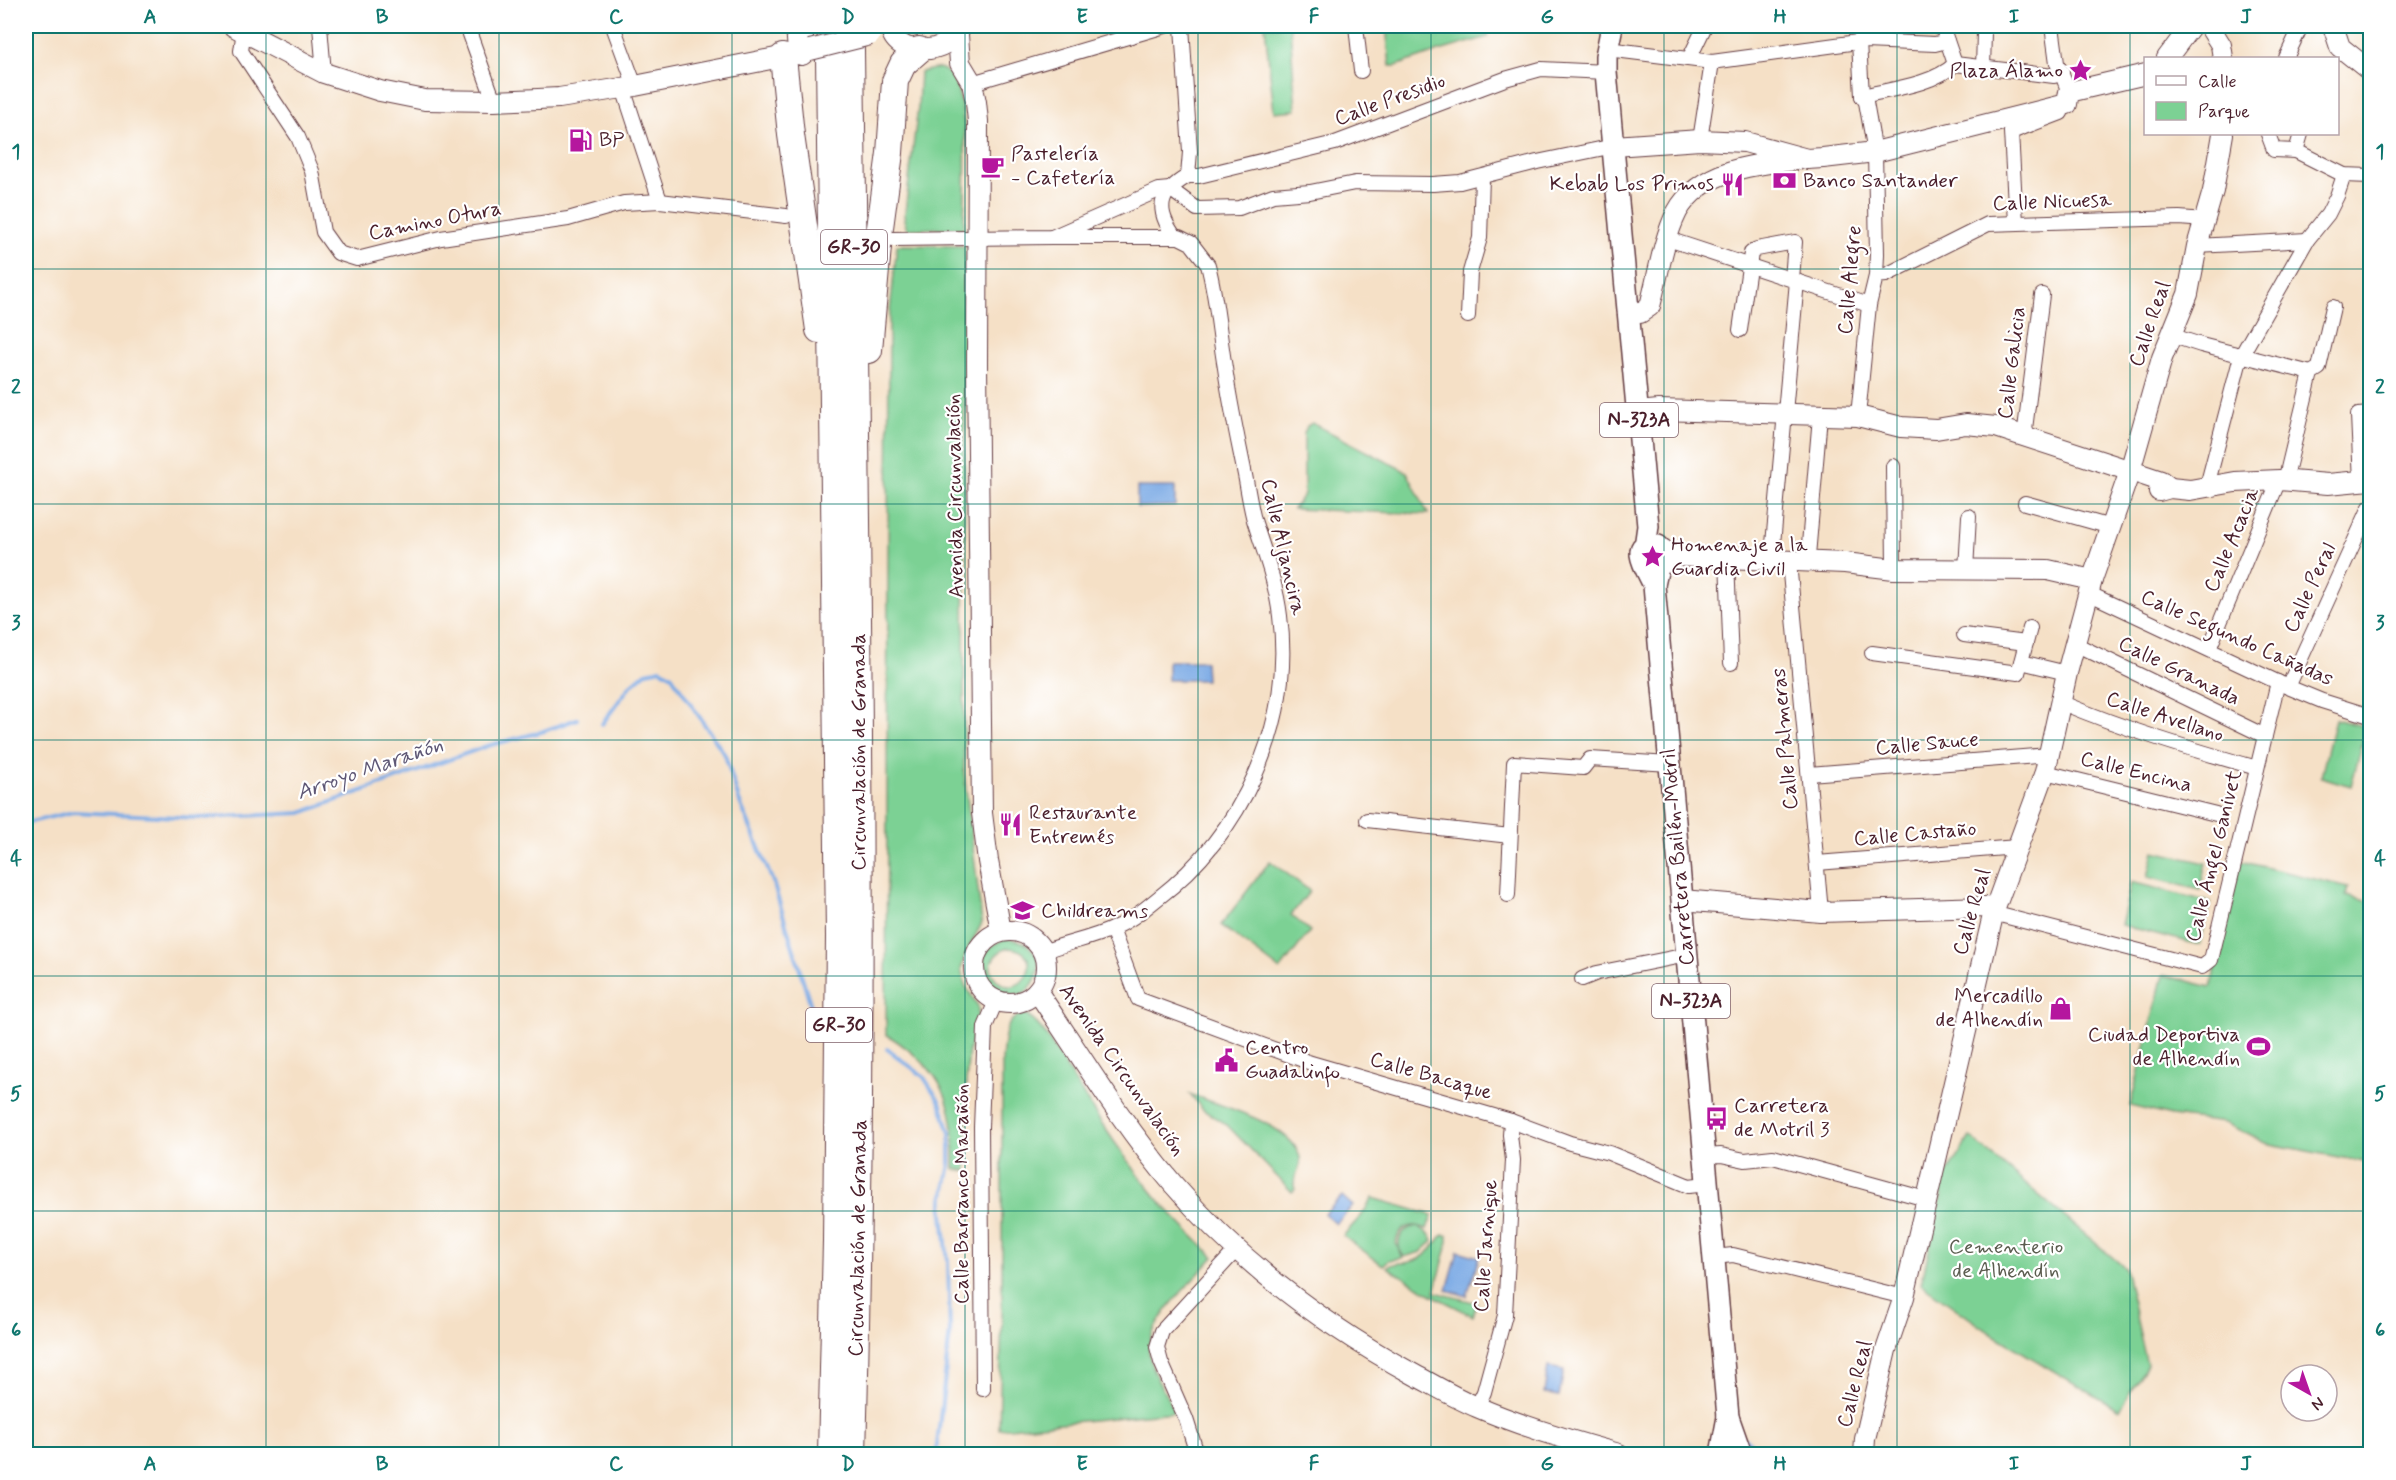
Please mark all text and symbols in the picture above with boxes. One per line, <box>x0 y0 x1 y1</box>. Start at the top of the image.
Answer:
text: A <box>143 4 157 31</box>
text: B <box>376 4 389 31</box>
text: C <box>609 4 624 31</box>
text: D <box>841 4 855 31</box>
text: E <box>1076 4 1088 31</box>
text: F <box>1309 4 1320 31</box>
text: G <box>1540 4 1554 31</box>
text: H <box>1773 4 1787 31</box>
text: I <box>2009 4 2019 31</box>
text: J <box>2240 4 2252 31</box>
place label: Plaza Álamo <box>1950 57 2063 85</box>
legend <box>2144 57 2339 135</box>
place icon: Plaza Álamo <box>2068 58 2094 84</box>
street label: Calle Presidio <box>1331 67 1449 133</box>
text: Calle <box>2198 70 2237 94</box>
text: Parque <box>2198 100 2250 124</box>
place label: BP <box>599 126 624 154</box>
fuel station icon: BP <box>568 127 594 153</box>
text: 1 <box>12 139 20 166</box>
text: 1 <box>2376 139 2384 166</box>
place label: Pastelería - Cafetería <box>1011 140 1115 192</box>
cafe icon: Pastelería - Cafetería <box>980 153 1006 179</box>
place label: Banco Santander <box>1803 167 1958 195</box>
bank icon: Banco Santander <box>1772 168 1798 194</box>
place label: Kebab Los Primos <box>1550 170 1714 198</box>
restaurant icon: Kebab Los Primos <box>1719 171 1745 197</box>
street label: Calle Nicuesa <box>1992 186 2112 218</box>
street label: Camino Otura <box>366 194 504 248</box>
street label: Calle Alegre <box>1831 224 1871 336</box>
road number: GR-30 <box>821 230 887 264</box>
street label: Calle Real <box>2122 277 2178 371</box>
street label: Calle Galicia <box>1991 305 2033 421</box>
text: 2 <box>11 374 21 401</box>
text: 2 <box>2375 374 2385 401</box>
street label: Avenida Circunvalación <box>939 394 971 598</box>
road number: N-323A <box>1600 403 1678 437</box>
street label: Calle Aljancira <box>1254 476 1312 618</box>
street label: Calle Acacia <box>2197 483 2267 597</box>
place label: Homenaje a la Guardia Civil <box>1671 531 1808 583</box>
street label: Calle Peral <box>2277 539 2343 637</box>
place icon: Homenaje a la Guardia Civil <box>1640 544 1666 570</box>
street label: Calle Segundo Cañadas <box>2135 583 2338 695</box>
text: 3 <box>11 610 21 637</box>
text: 3 <box>2375 610 2385 637</box>
street label: Calle Granada <box>2113 629 2245 713</box>
street label: Circunvalación de Granada <box>845 633 873 871</box>
street label: Calle Palmeras <box>1765 667 1805 811</box>
street label: Calle Avellano <box>2103 685 2227 749</box>
street label: Calle Sauce <box>1874 726 1980 762</box>
water label: Arroyo Marañón <box>293 731 447 807</box>
street label: Calle Encina <box>2077 745 2195 799</box>
street label: Carretera Bailén-Motril <box>1655 747 1701 967</box>
street label: Calle Ángel Ganivet <box>2179 766 2251 945</box>
place label: Restaurante Entremés <box>1029 799 1137 851</box>
restaurant icon: Restaurante Entremés <box>998 812 1024 838</box>
street label: Calle Castaño <box>1852 815 1978 853</box>
text: 4 <box>10 846 22 873</box>
text: 4 <box>2374 846 2386 873</box>
street label: Calle Real <box>1946 865 1998 959</box>
place label: Childreams <box>1041 897 1148 925</box>
school or university icon: Childreams <box>1010 898 1036 924</box>
street label: Avenida Circunvalación <box>1052 978 1192 1162</box>
place label: Mercadillo de Alhendín <box>1936 982 2043 1034</box>
road number: N-323A <box>1652 984 1730 1018</box>
shop icon: Mercadillo de Alhendín <box>2048 995 2074 1021</box>
road number: GR-30 <box>806 1008 872 1042</box>
place label: Ciudad Deportiva de Alhendín <box>2088 1021 2240 1073</box>
place label: Centro Guadalinfo <box>1245 1034 1340 1088</box>
sports icon: Ciudad Deportiva de Alhendín <box>2245 1034 2271 1060</box>
street label: Calle Bacaque <box>1366 1045 1496 1107</box>
public building icon: Centro Guadalinfo <box>1214 1047 1240 1073</box>
text: 5 <box>10 1081 22 1108</box>
text: 5 <box>2374 1081 2386 1108</box>
street label: Calle Barranco Marañón <box>948 1084 976 1304</box>
place label: Carretera de Motril 3 <box>1734 1092 1830 1144</box>
bus stop icon: Carretera de Motril 3 <box>1703 1105 1729 1131</box>
street label: Circunvalación de Granada <box>842 1119 874 1357</box>
street label: Calle Jarnique <box>1467 1179 1505 1313</box>
park label: Cementerio de Alhendín <box>1949 1233 2063 1285</box>
text: 6 <box>11 1317 21 1344</box>
text: 6 <box>2375 1317 2385 1344</box>
street label: Calle Real <box>1831 1337 1879 1431</box>
north arrow <box>2279 1363 2339 1423</box>
text: N <box>2307 1392 2329 1415</box>
text: A <box>143 1451 157 1478</box>
text: B <box>376 1451 389 1478</box>
text: C <box>609 1451 624 1478</box>
text: D <box>841 1451 855 1478</box>
text: E <box>1076 1451 1088 1478</box>
text: F <box>1309 1451 1320 1478</box>
text: G <box>1540 1451 1554 1478</box>
text: H <box>1773 1451 1787 1478</box>
text: I <box>2009 1451 2019 1478</box>
text: J <box>2240 1451 2252 1478</box>

